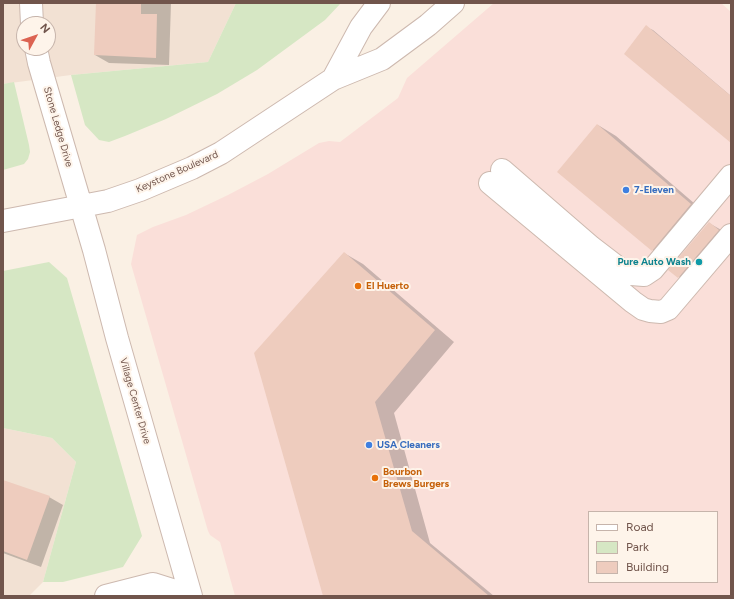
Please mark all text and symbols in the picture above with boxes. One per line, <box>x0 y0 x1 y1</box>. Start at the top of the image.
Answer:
north arrow <box>16 16 56 56</box>
text: N <box>37 21 53 36</box>
street label: Stone Ledge Drive <box>41 86 75 168</box>
street label: Keystone Boulevard <box>134 148 220 196</box>
place label: 7-Eleven <box>634 184 674 196</box>
marker: 7-Eleven <box>621 185 631 195</box>
place label: Pure Auto Wash <box>618 256 691 268</box>
marker: Pure Auto Wash <box>694 257 704 267</box>
place label: El Huerto <box>366 280 409 292</box>
marker: El Huerto <box>353 281 363 291</box>
street label: Village Center Drive <box>117 357 153 445</box>
place label: USA Cleaners <box>377 439 440 451</box>
marker: USA Cleaners <box>364 440 374 450</box>
place label: Bourbon Brews Burgers <box>383 466 449 490</box>
marker: Bourbon Brews Burgers <box>370 473 380 483</box>
legend <box>588 511 718 583</box>
text: Road <box>626 520 654 534</box>
text: Park <box>626 540 649 554</box>
text: Building <box>626 560 669 574</box>

